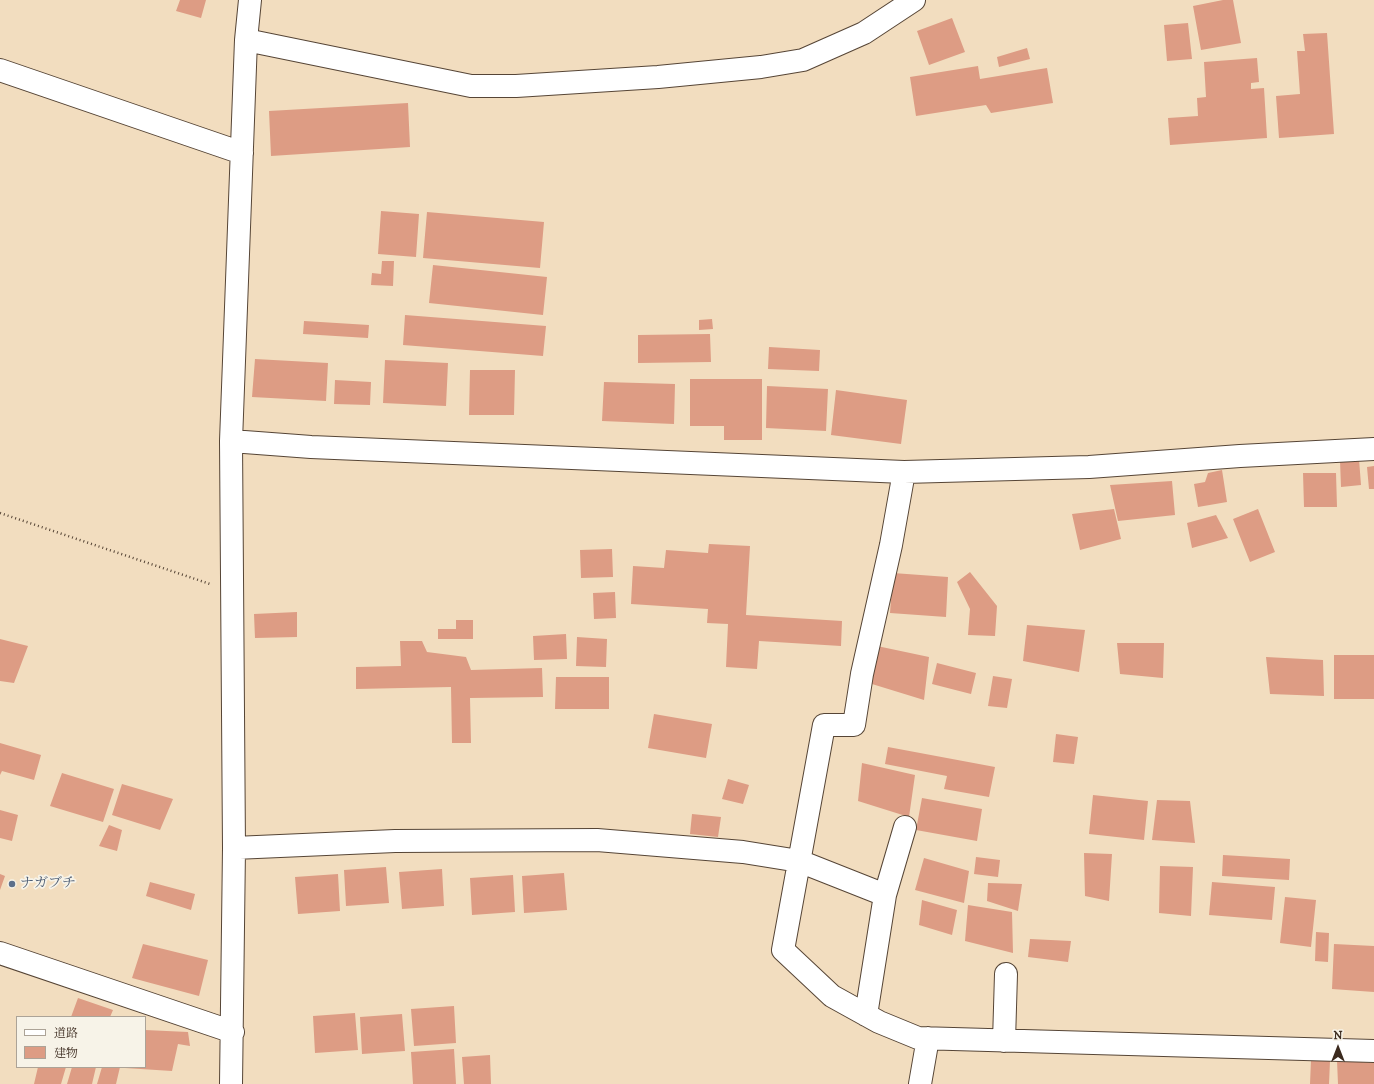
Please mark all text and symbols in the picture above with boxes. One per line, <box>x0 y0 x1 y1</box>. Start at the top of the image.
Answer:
place label: ナガブチ <box>20 876 76 892</box>
marker: ナガブチ <box>7 879 17 889</box>
legend <box>16 1016 146 1068</box>
text: 道路 <box>54 1026 78 1041</box>
north arrow <box>1318 1028 1358 1068</box>
text: N <box>1333 1029 1343 1043</box>
text: 建物 <box>54 1046 78 1061</box>

